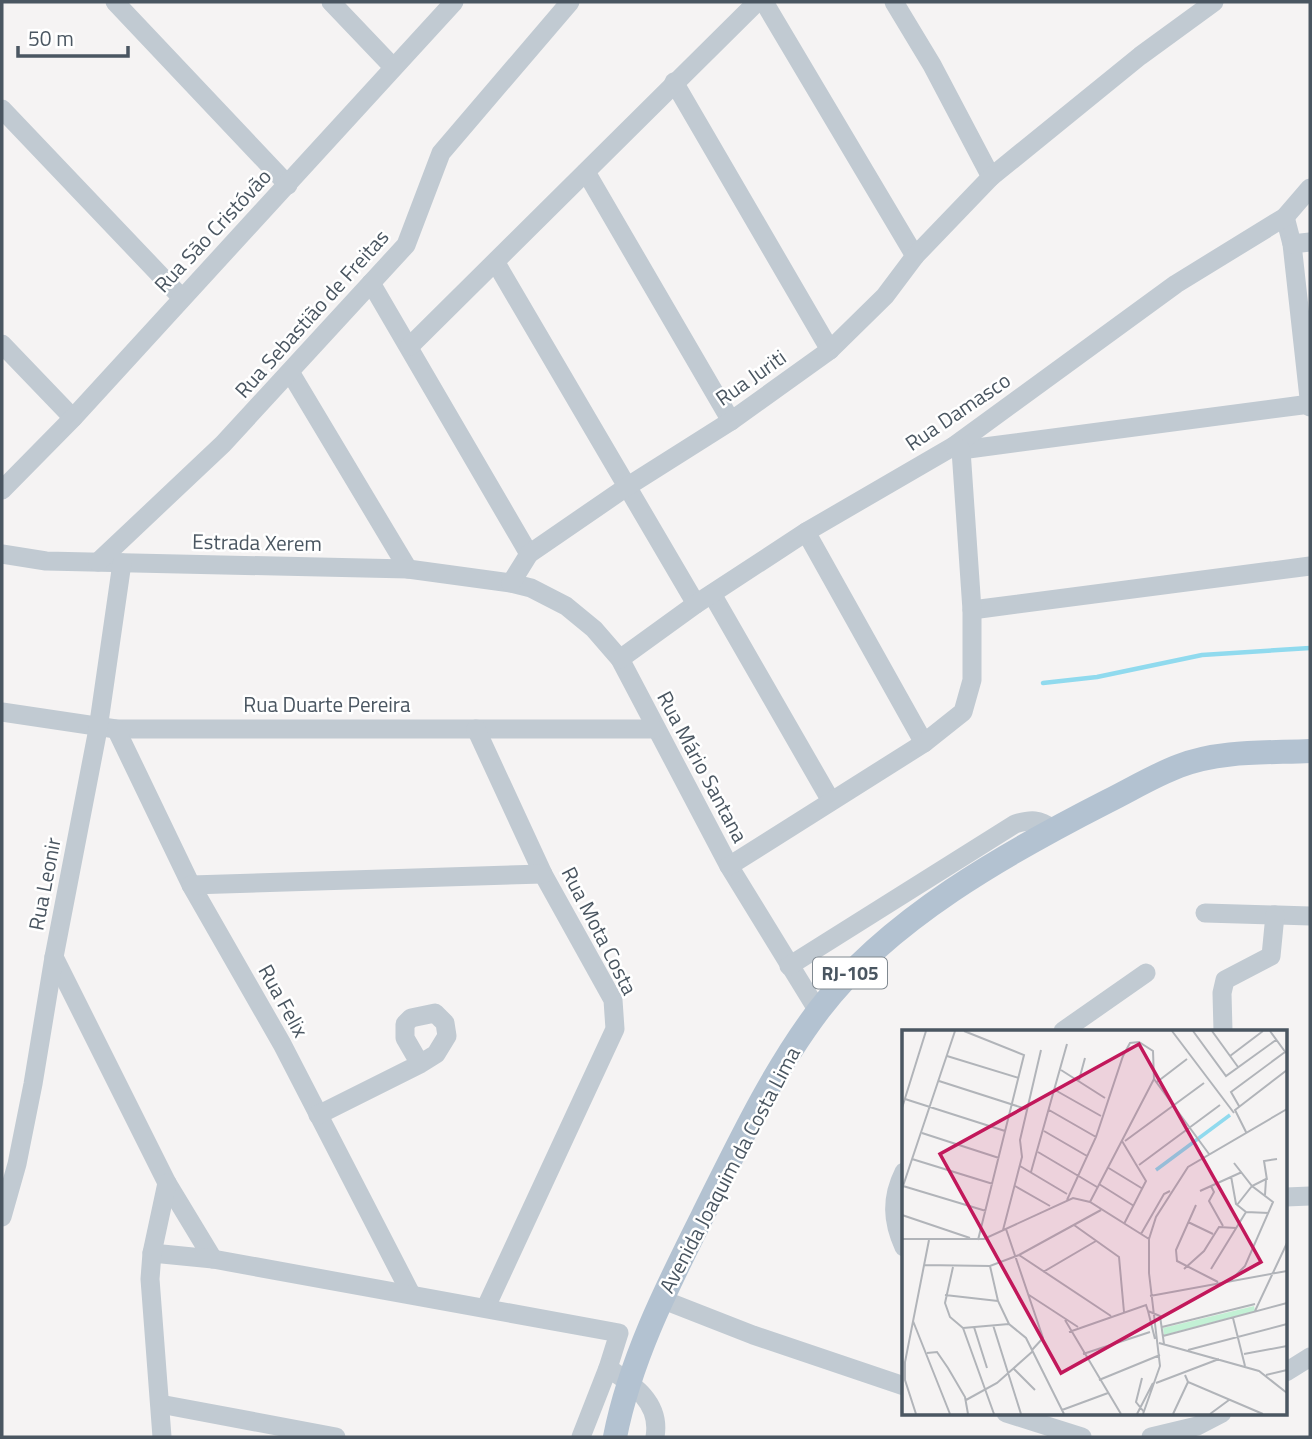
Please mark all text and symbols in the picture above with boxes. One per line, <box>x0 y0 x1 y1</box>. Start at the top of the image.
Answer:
scale bar <box>18 14 128 58</box>
text: 50 m <box>28 22 74 54</box>
street label: Rua São Cristóvão <box>146 161 278 300</box>
street label: Rua Sebastião de Freitas <box>227 222 396 405</box>
street label: Rua Juriti <box>708 341 792 413</box>
street label: Rua Damasco <box>898 364 1017 458</box>
street label: Estrada Xerem <box>192 525 322 559</box>
street label: Rua Mário Santana <box>649 685 757 848</box>
street label: Rua Duarte Pereira <box>243 688 411 720</box>
street label: Rua Leonir <box>19 835 69 933</box>
street label: Rua Mota Costa <box>554 861 646 1001</box>
street label: Rua Felix <box>251 958 317 1043</box>
road number: RJ-105 <box>813 958 887 988</box>
inset map <box>902 1030 1288 1414</box>
street label: Avenida Joaquim da Costa Lima <box>650 1040 808 1298</box>

